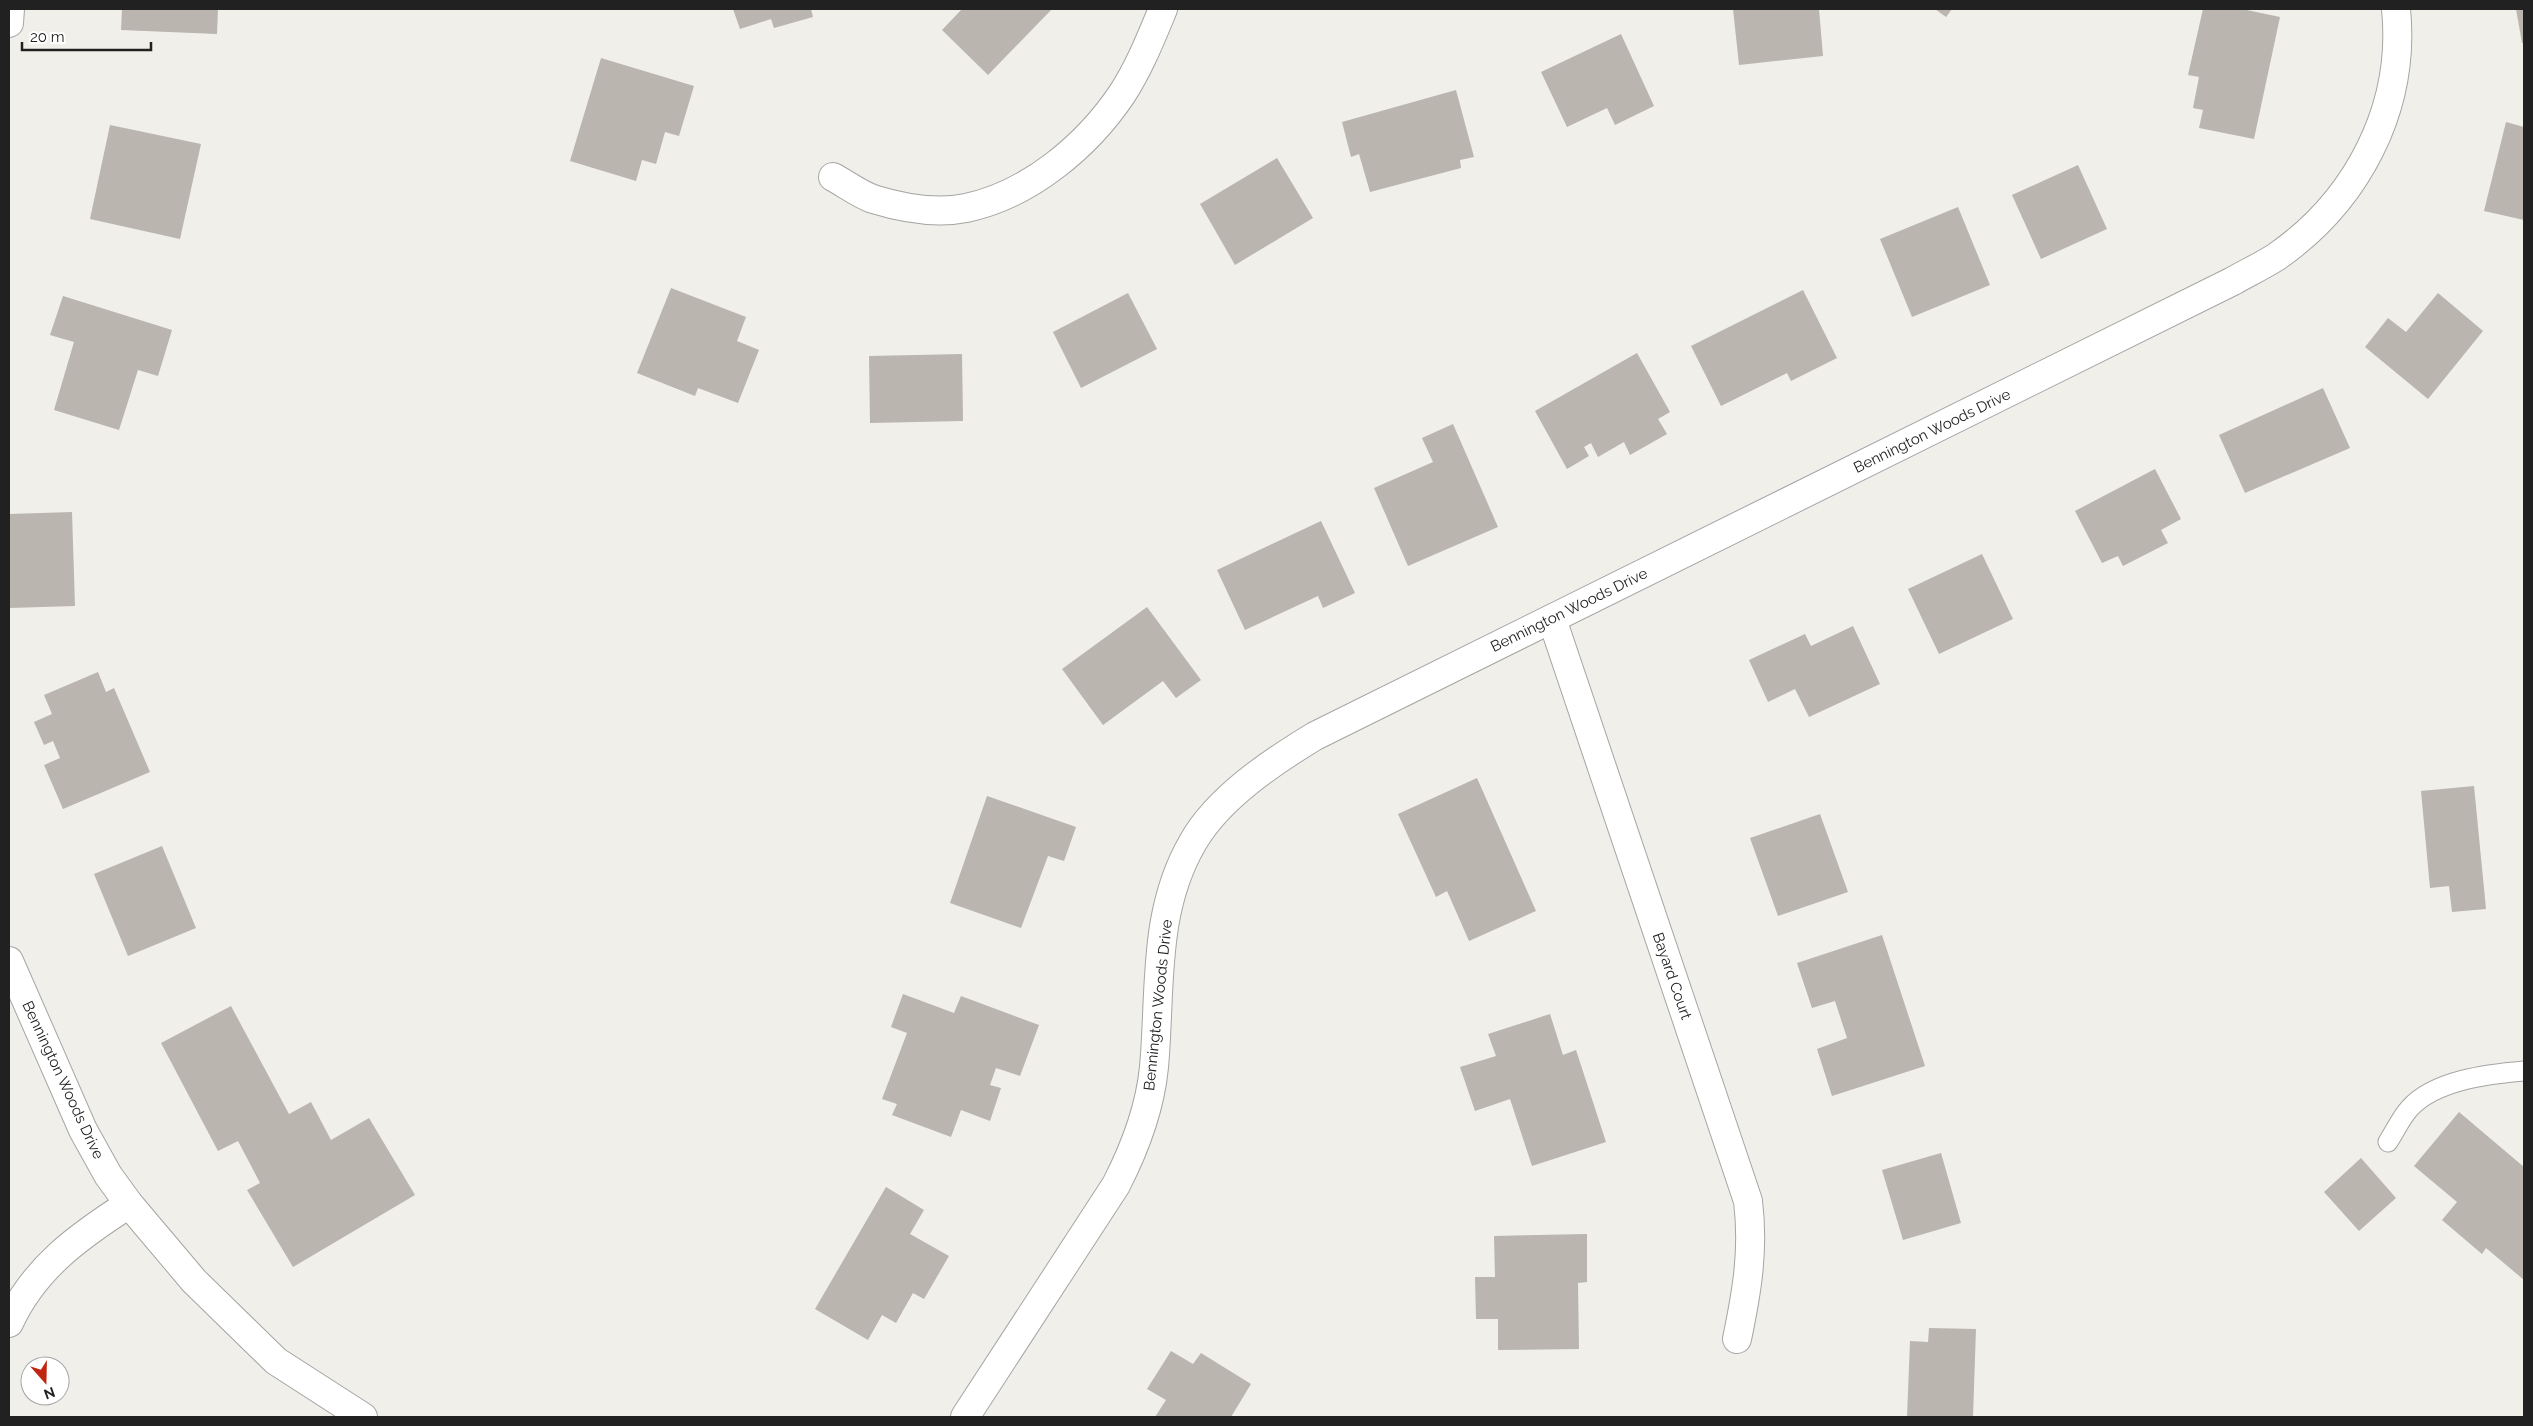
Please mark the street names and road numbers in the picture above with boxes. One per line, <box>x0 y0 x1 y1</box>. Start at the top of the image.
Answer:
street label: Bennington Woods Drive <box>1851 385 2013 477</box>
street label: Bennington Woods Drive <box>1488 564 1650 656</box>
street label: Bennington Woods Drive <box>1140 918 1176 1092</box>
street label: Bayard Court <box>1649 930 1695 1022</box>
street label: Bennington Woods Drive <box>18 998 108 1162</box>

